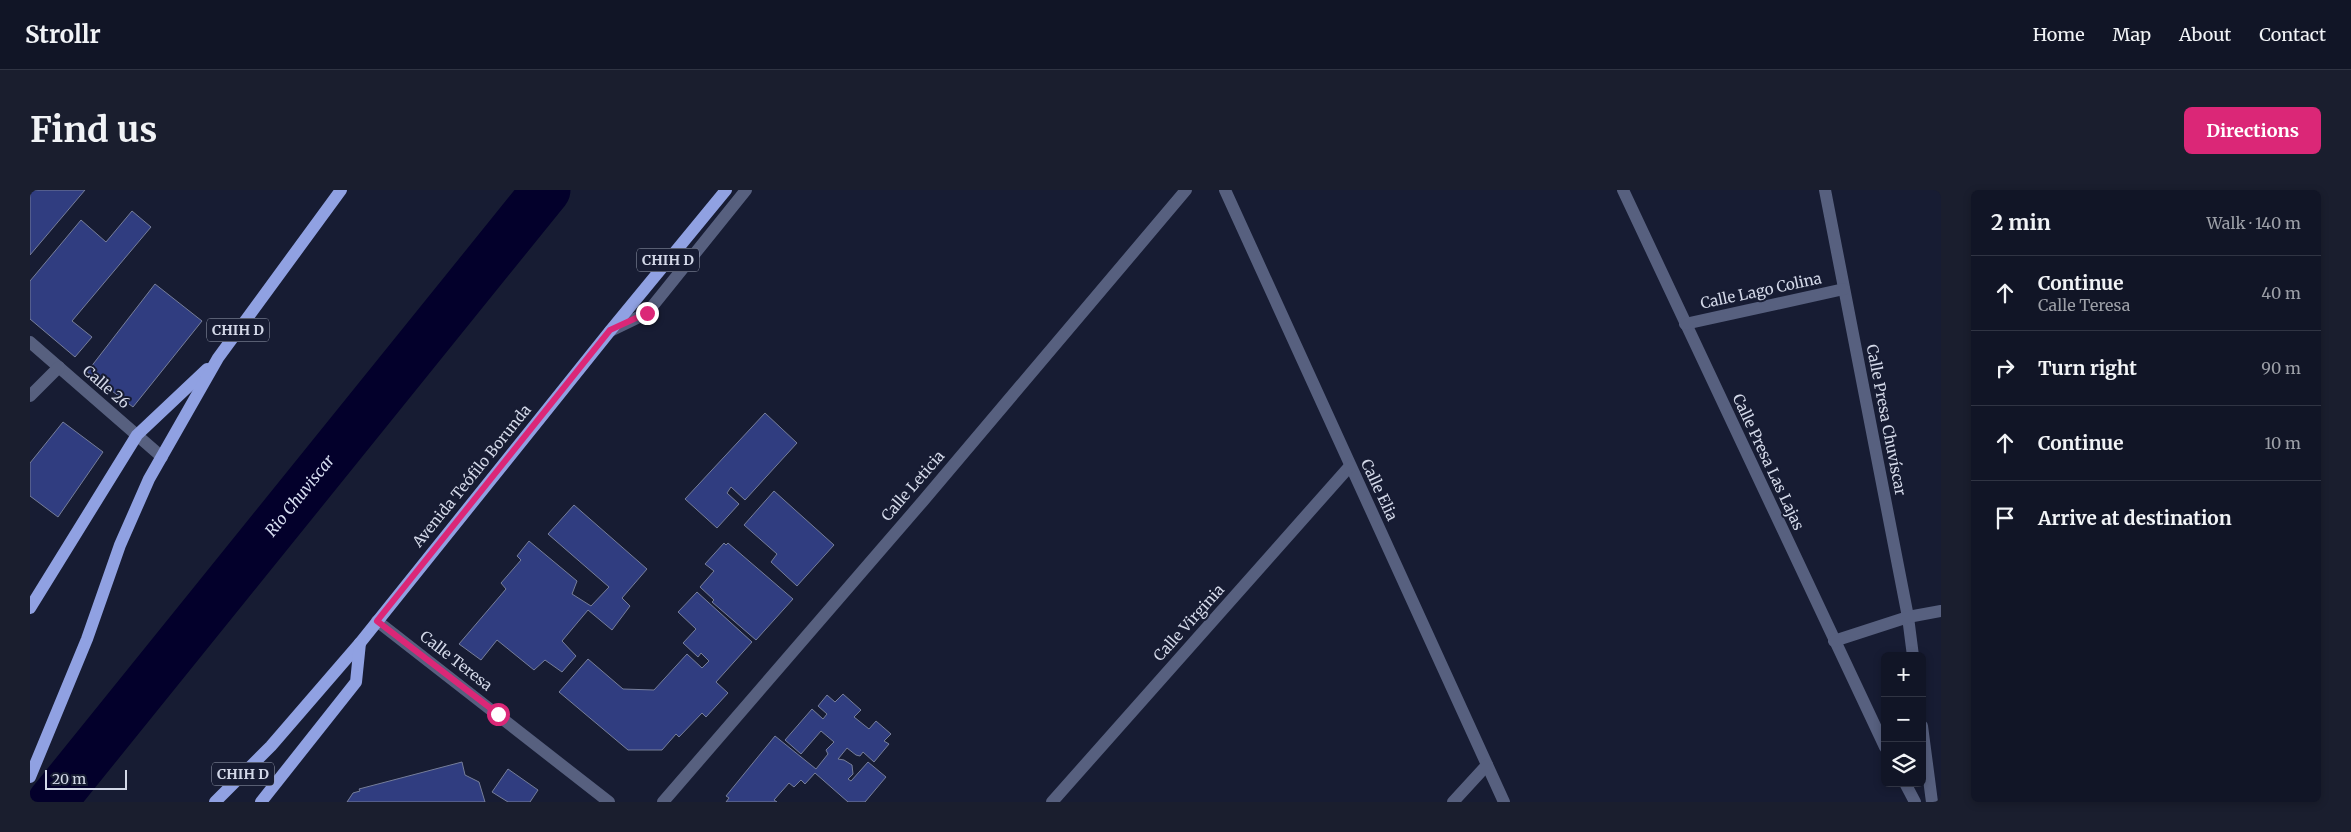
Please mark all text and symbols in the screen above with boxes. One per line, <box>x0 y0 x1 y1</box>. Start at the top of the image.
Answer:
text: Strollr <box>25 19 101 50</box>
text: Home <box>2033 23 2085 46</box>
text: Map <box>2113 23 2151 46</box>
text: About <box>2179 23 2231 46</box>
text: Contact <box>2259 23 2326 46</box>
button: Directions <box>2184 107 2321 154</box>
text: Find us <box>30 108 157 152</box>
text: 2 min <box>1991 209 2051 236</box>
text: Walk · 140 m <box>2207 213 2301 233</box>
road number: CHIH D <box>637 248 699 272</box>
street label: Calle Lago Colina <box>1699 268 1823 313</box>
text: Continue <box>2038 271 2124 295</box>
icon: ahead <box>1991 279 2019 307</box>
text: 40 m <box>2261 283 2301 303</box>
text: Calle Teresa <box>2038 295 2130 315</box>
route end <box>636 302 659 325</box>
road number: CHIH D <box>207 318 269 342</box>
street label: Calle Presa Chuvíscar <box>1863 343 1911 497</box>
icon: right <box>1991 354 2019 382</box>
text: Turn right <box>2038 356 2137 380</box>
text: 90 m <box>2261 358 2301 378</box>
street label: Calle 26 <box>79 361 134 412</box>
street label: Calle Presa Las Lajas <box>1729 391 1808 533</box>
street label: Avenida Teófilo Borunda <box>408 401 535 552</box>
icon: ahead <box>1991 429 2019 457</box>
text: Continue <box>2038 431 2124 455</box>
text: 10 m <box>2264 433 2301 453</box>
street label: Calle Leticia <box>877 447 948 525</box>
water label: Rio Chuviscar <box>261 450 339 540</box>
street label: Calle Elia <box>1357 456 1402 524</box>
icon: arrive <box>1991 504 2019 532</box>
text: Arrive at destination <box>2038 506 2232 530</box>
street label: Calle Virginia <box>1149 580 1228 665</box>
street label: Calle Teresa <box>416 626 496 695</box>
map controls <box>1881 652 1926 787</box>
button: + <box>1881 652 1926 697</box>
button: − <box>1881 697 1926 742</box>
route start <box>487 703 510 726</box>
button: layers <box>1881 742 1926 787</box>
road number: CHIH D <box>212 762 274 786</box>
scale bar <box>45 767 128 790</box>
text: 20 m <box>52 770 86 788</box>

